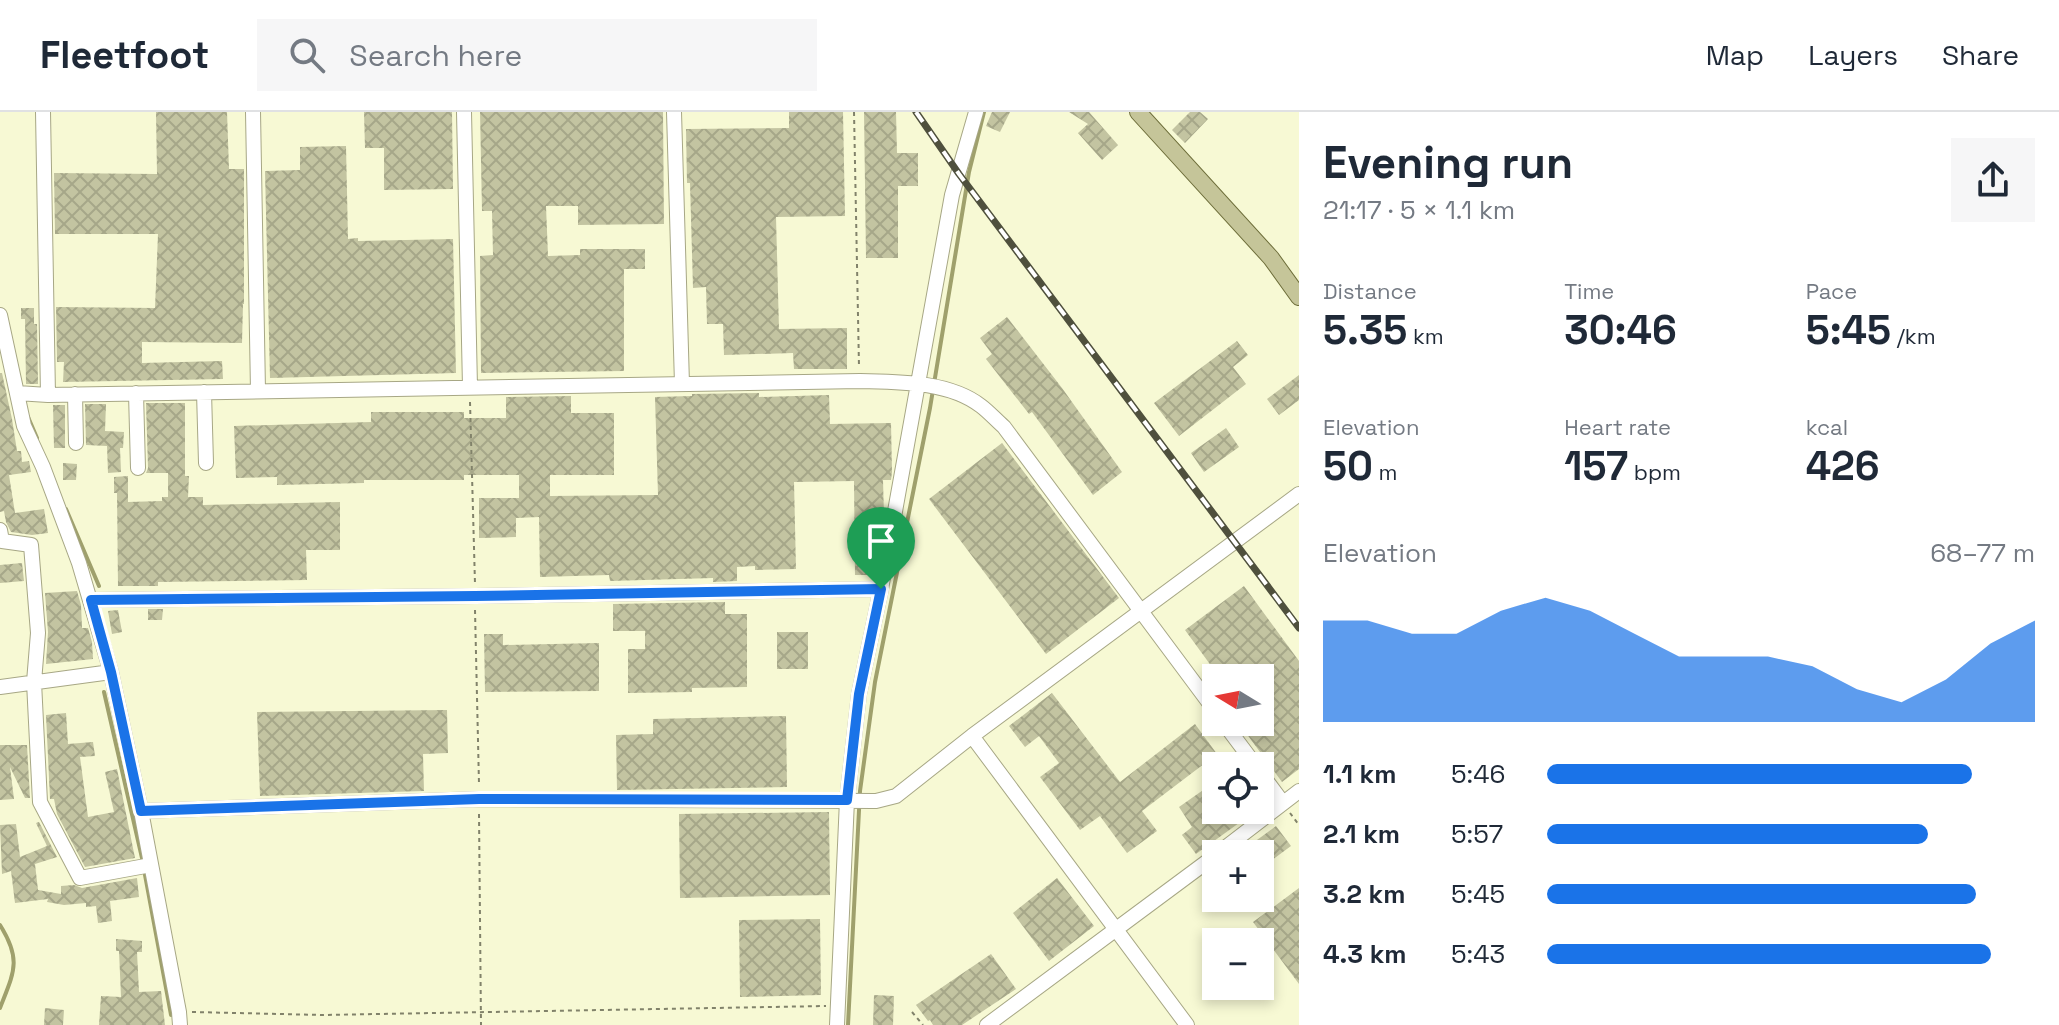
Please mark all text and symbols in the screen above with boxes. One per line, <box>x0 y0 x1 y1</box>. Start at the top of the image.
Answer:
search box <box>257 19 817 91</box>
text: Fleetfoot <box>40 31 209 79</box>
icon: search <box>285 33 329 77</box>
text: Search here <box>349 36 522 75</box>
text: Map <box>1706 37 1764 73</box>
text: Layers <box>1808 37 1898 73</box>
text: Share <box>1942 37 2019 73</box>
text: Evening run <box>1323 135 1573 191</box>
button: share <box>1951 138 2035 222</box>
text: 21:17 · 5 × 1.1 km <box>1323 193 1515 227</box>
text: Distance <box>1323 277 1417 305</box>
text: Time <box>1564 277 1614 305</box>
text: Pace <box>1806 277 1857 305</box>
text: 5.35 <box>1323 305 1407 356</box>
text: 30:46 <box>1564 305 1677 356</box>
text: 5:45 <box>1806 305 1891 356</box>
text: km <box>1407 322 1444 350</box>
text: /km <box>1891 322 1936 350</box>
text: Elevation <box>1323 413 1419 441</box>
text: Heart rate <box>1564 413 1671 441</box>
text: kcal <box>1806 413 1848 441</box>
text: 50 <box>1323 441 1373 492</box>
text: 157 <box>1564 441 1628 492</box>
text: 426 <box>1806 441 1880 492</box>
text: m <box>1373 458 1398 486</box>
text: bpm <box>1628 458 1681 486</box>
pin <box>847 507 915 589</box>
icon: arrive <box>859 519 903 563</box>
text: Elevation <box>1323 536 1437 570</box>
text: 68–77 m <box>1930 536 2035 570</box>
north arrow <box>1202 664 1274 736</box>
map controls <box>1202 664 1274 1000</box>
button: locate <box>1202 752 1274 824</box>
text: 1.1 km <box>1323 757 1396 791</box>
text: 5:46 <box>1451 757 1505 791</box>
text: 2.1 km <box>1323 817 1400 851</box>
text: 5:57 <box>1451 817 1503 851</box>
button: + <box>1202 840 1274 912</box>
text: 3.2 km <box>1323 877 1405 911</box>
text: 5:45 <box>1451 877 1505 911</box>
button: − <box>1202 928 1274 1000</box>
text: 4.3 km <box>1323 937 1407 971</box>
text: 5:43 <box>1451 937 1505 971</box>

